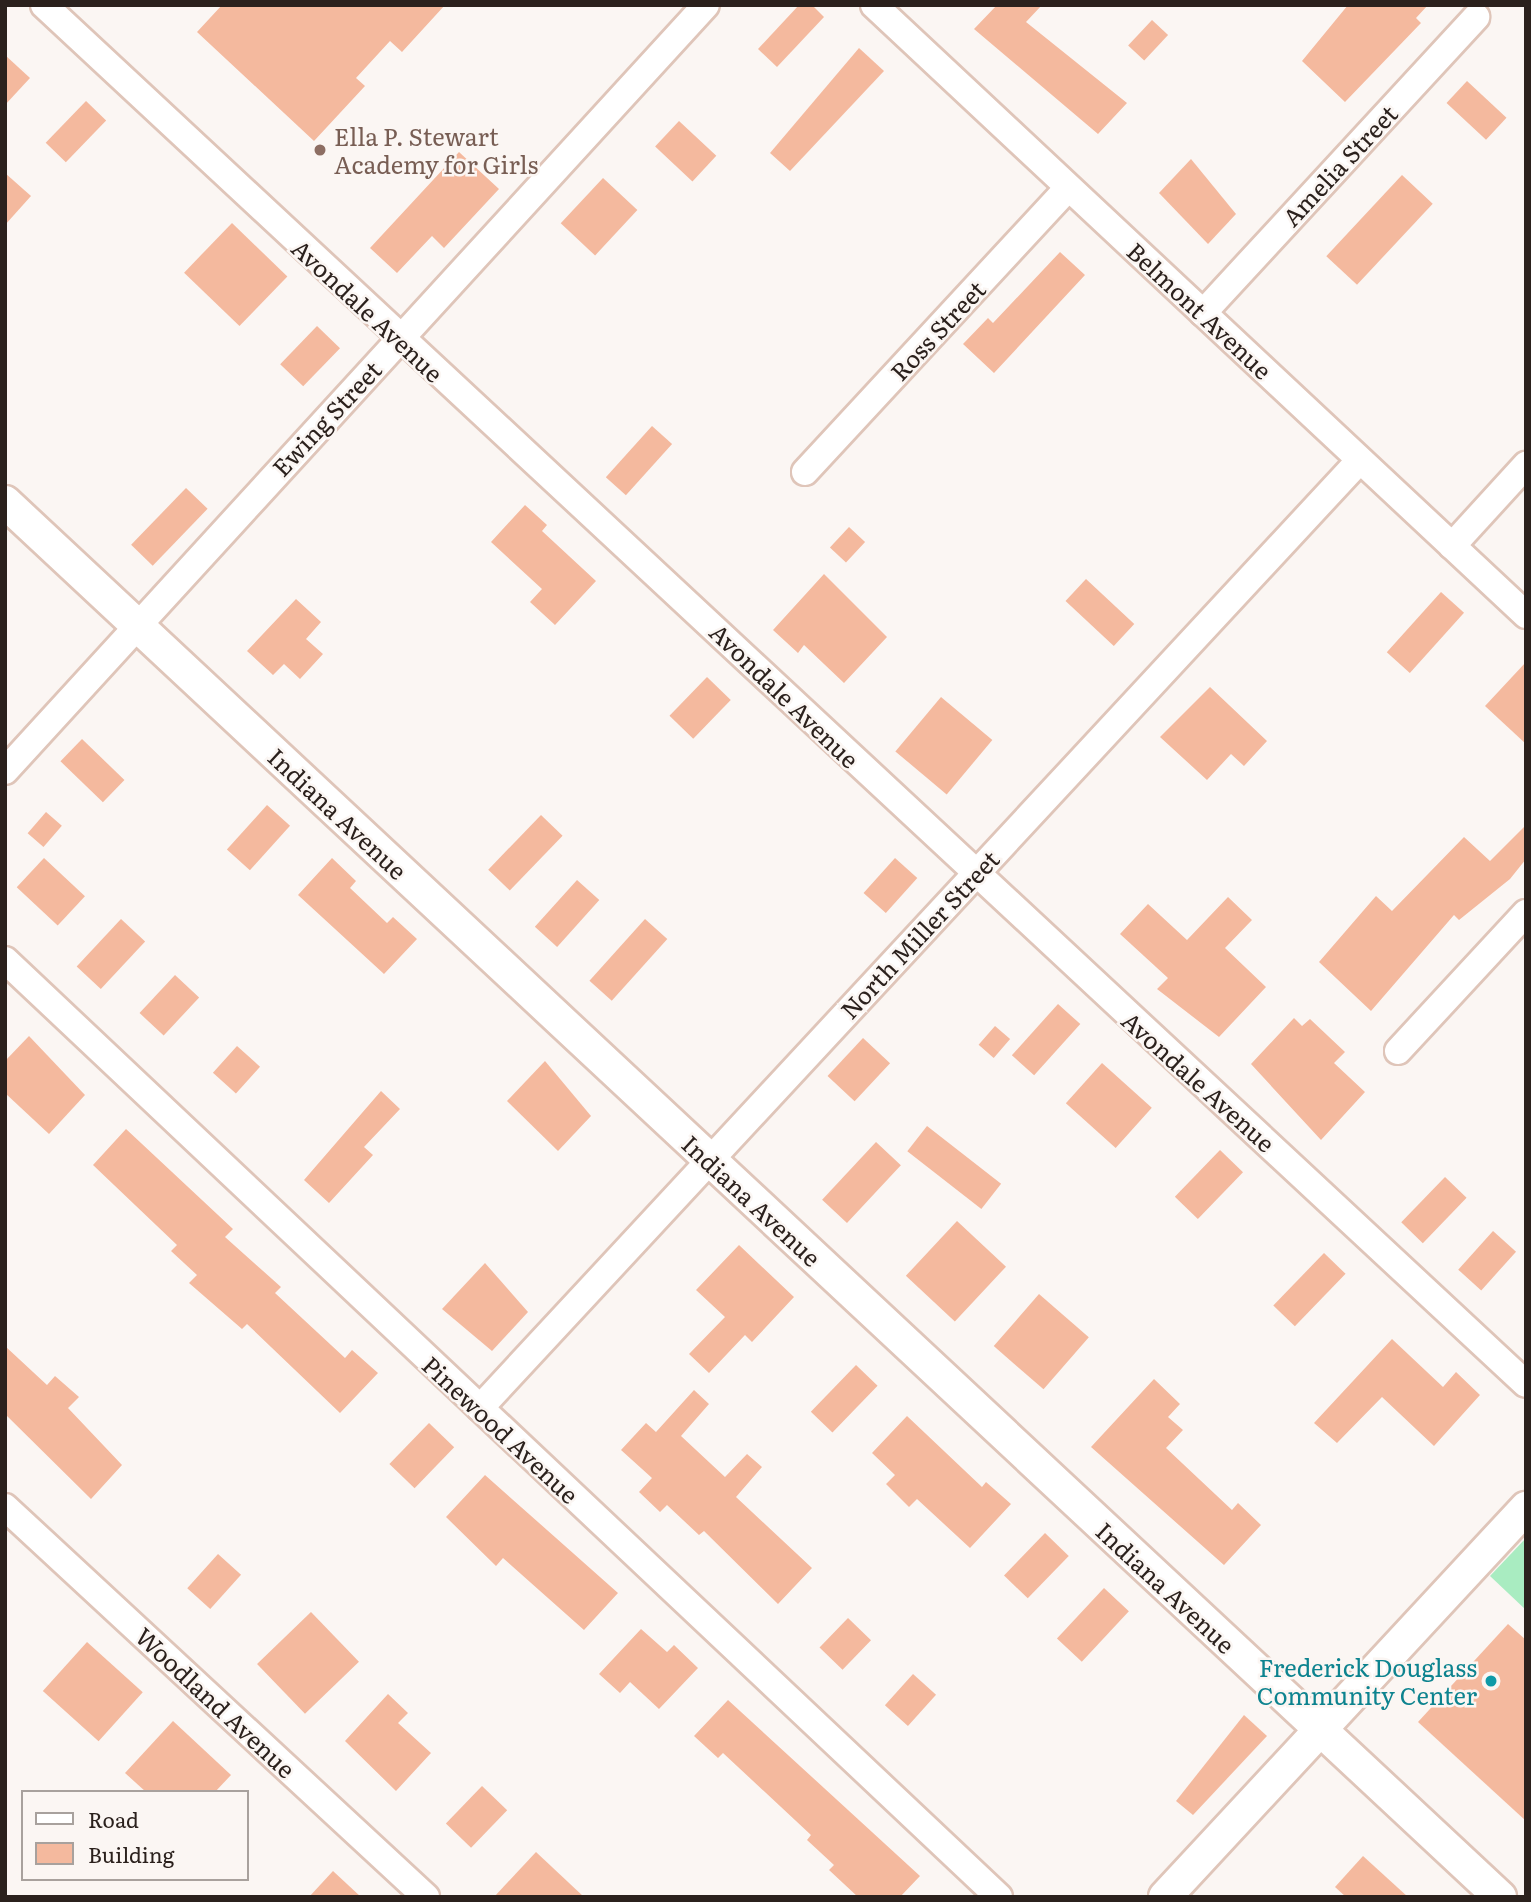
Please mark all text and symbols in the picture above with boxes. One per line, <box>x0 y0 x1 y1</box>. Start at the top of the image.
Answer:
street label: Amelia Street <box>1276 99 1402 231</box>
place label: Ella P. Stewart Academy for Girls <box>334 122 538 178</box>
marker: Ella P. Stewart Academy for Girls <box>312 142 328 158</box>
street label: Avondale Avenue <box>287 233 449 387</box>
street label: Belmont Avenue <box>1122 236 1278 384</box>
street label: Ross Street <box>884 274 990 386</box>
street label: Ewing Street <box>266 355 386 481</box>
street label: Avondale Avenue <box>705 617 865 773</box>
street label: Indiana Avenue <box>263 741 413 885</box>
street label: North Miller Street <box>834 844 1004 1024</box>
street label: Avondale Avenue <box>1117 1005 1281 1157</box>
street label: Indiana Avenue <box>677 1128 827 1272</box>
street label: Pinewood Avenue <box>417 1349 585 1509</box>
street label: Indiana Avenue <box>1091 1515 1241 1659</box>
street label: Woodland Avenue <box>130 1621 302 1783</box>
place label: Frederick Douglass Community Center <box>1257 1653 1477 1709</box>
marker: Frederick Douglass Community Center <box>1483 1673 1499 1689</box>
legend <box>21 1790 248 1881</box>
text: Road <box>88 1803 139 1834</box>
text: Building <box>88 1838 174 1869</box>

